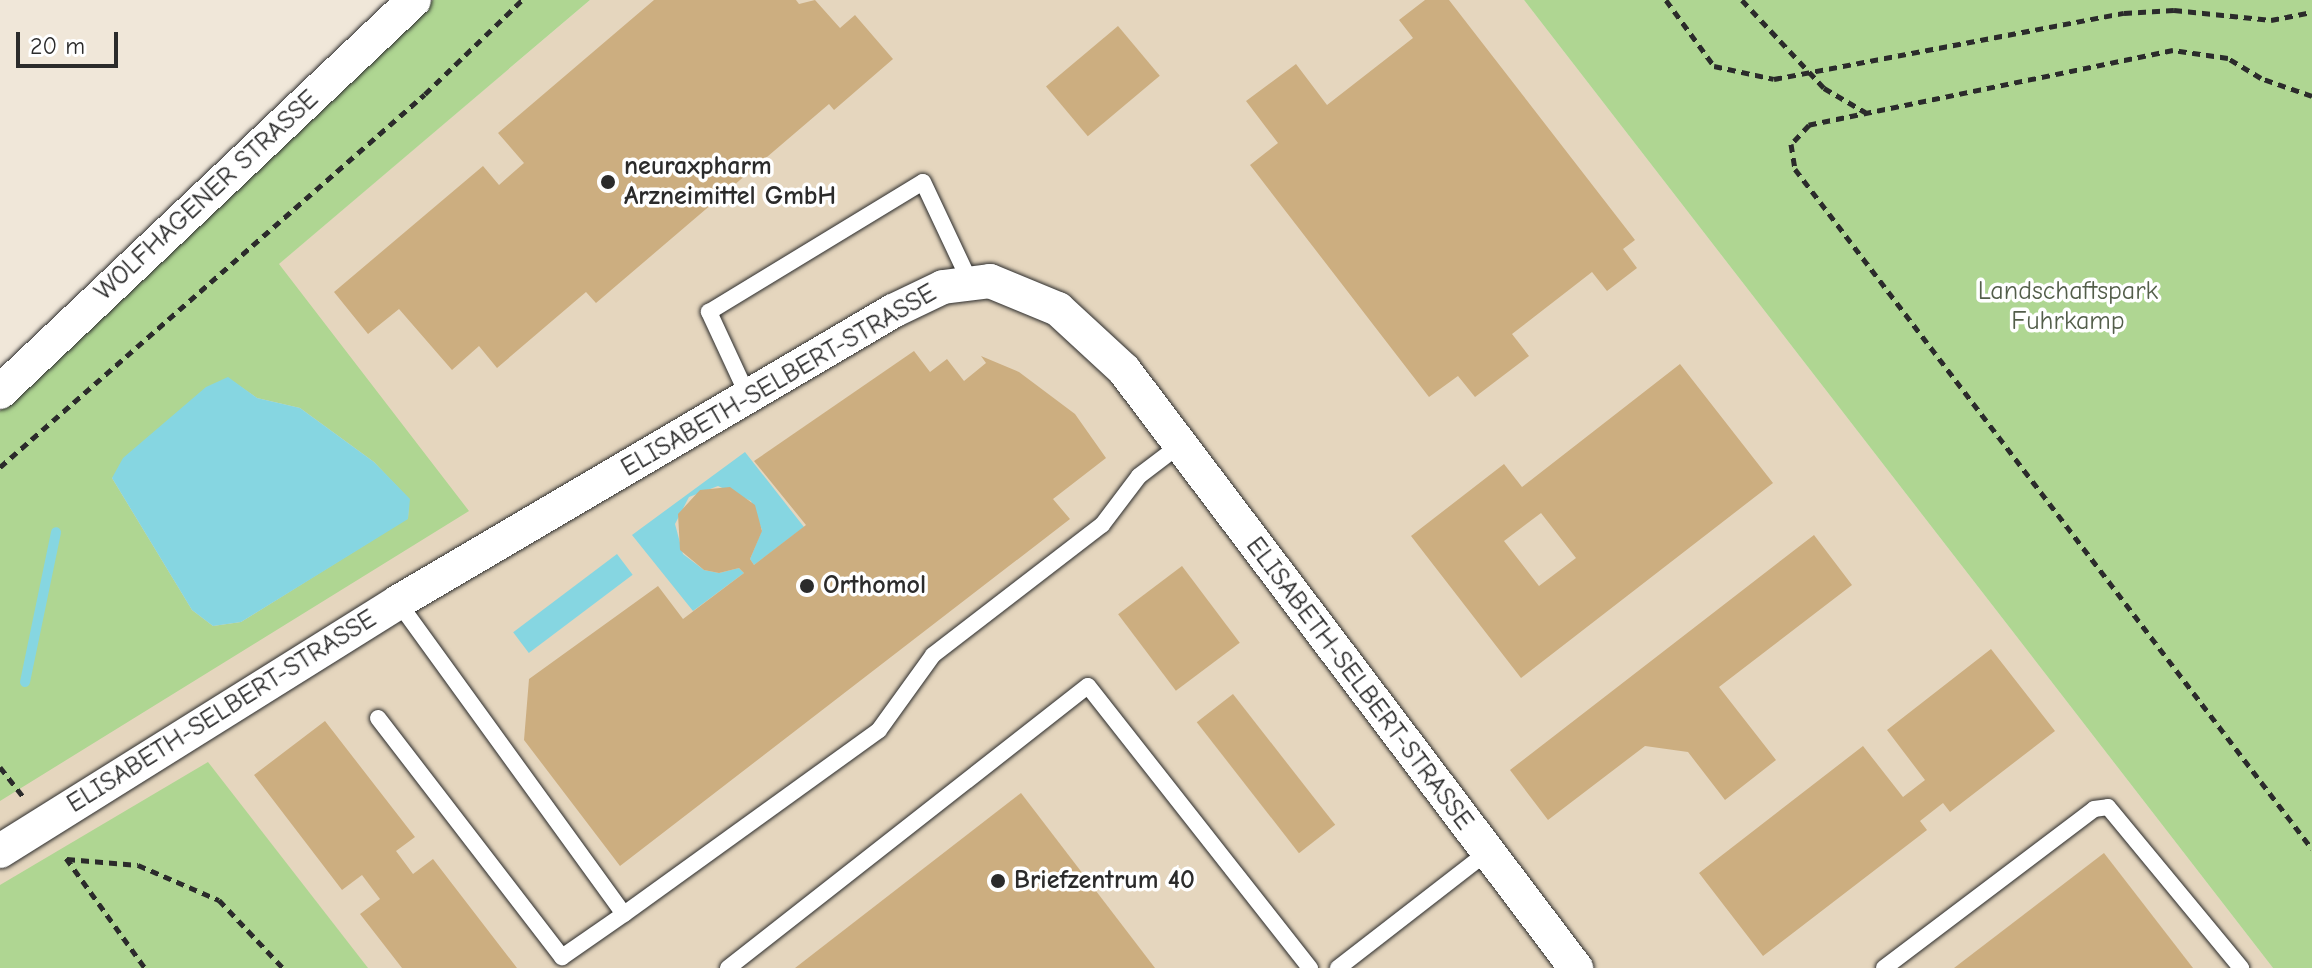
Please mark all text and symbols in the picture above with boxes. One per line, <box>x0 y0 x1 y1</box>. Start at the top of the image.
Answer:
scale bar <box>20 16 122 66</box>
text: 20 m <box>30 32 85 60</box>
street label: WOLFHAGENER STRASSE <box>89 84 325 308</box>
place label: neuraxpharm Arzneimittel GmbH <box>624 151 836 212</box>
marker: neuraxpharm Arzneimittel GmbH <box>599 173 617 191</box>
park label: Landschaftspark Fuhrkamp <box>1978 276 2158 338</box>
street label: ELISABETH-SELBERT-STRASSE <box>616 278 942 484</box>
street label: ELISABETH-SELBERT-STRASSE <box>1239 532 1479 836</box>
place label: Orthomol <box>823 570 926 602</box>
marker: Orthomol <box>798 577 816 595</box>
street label: ELISABETH-SELBERT-STRASSE <box>62 604 382 820</box>
place label: Briefzentrum 40 <box>1014 865 1195 897</box>
marker: Briefzentrum 40 <box>989 872 1007 890</box>

